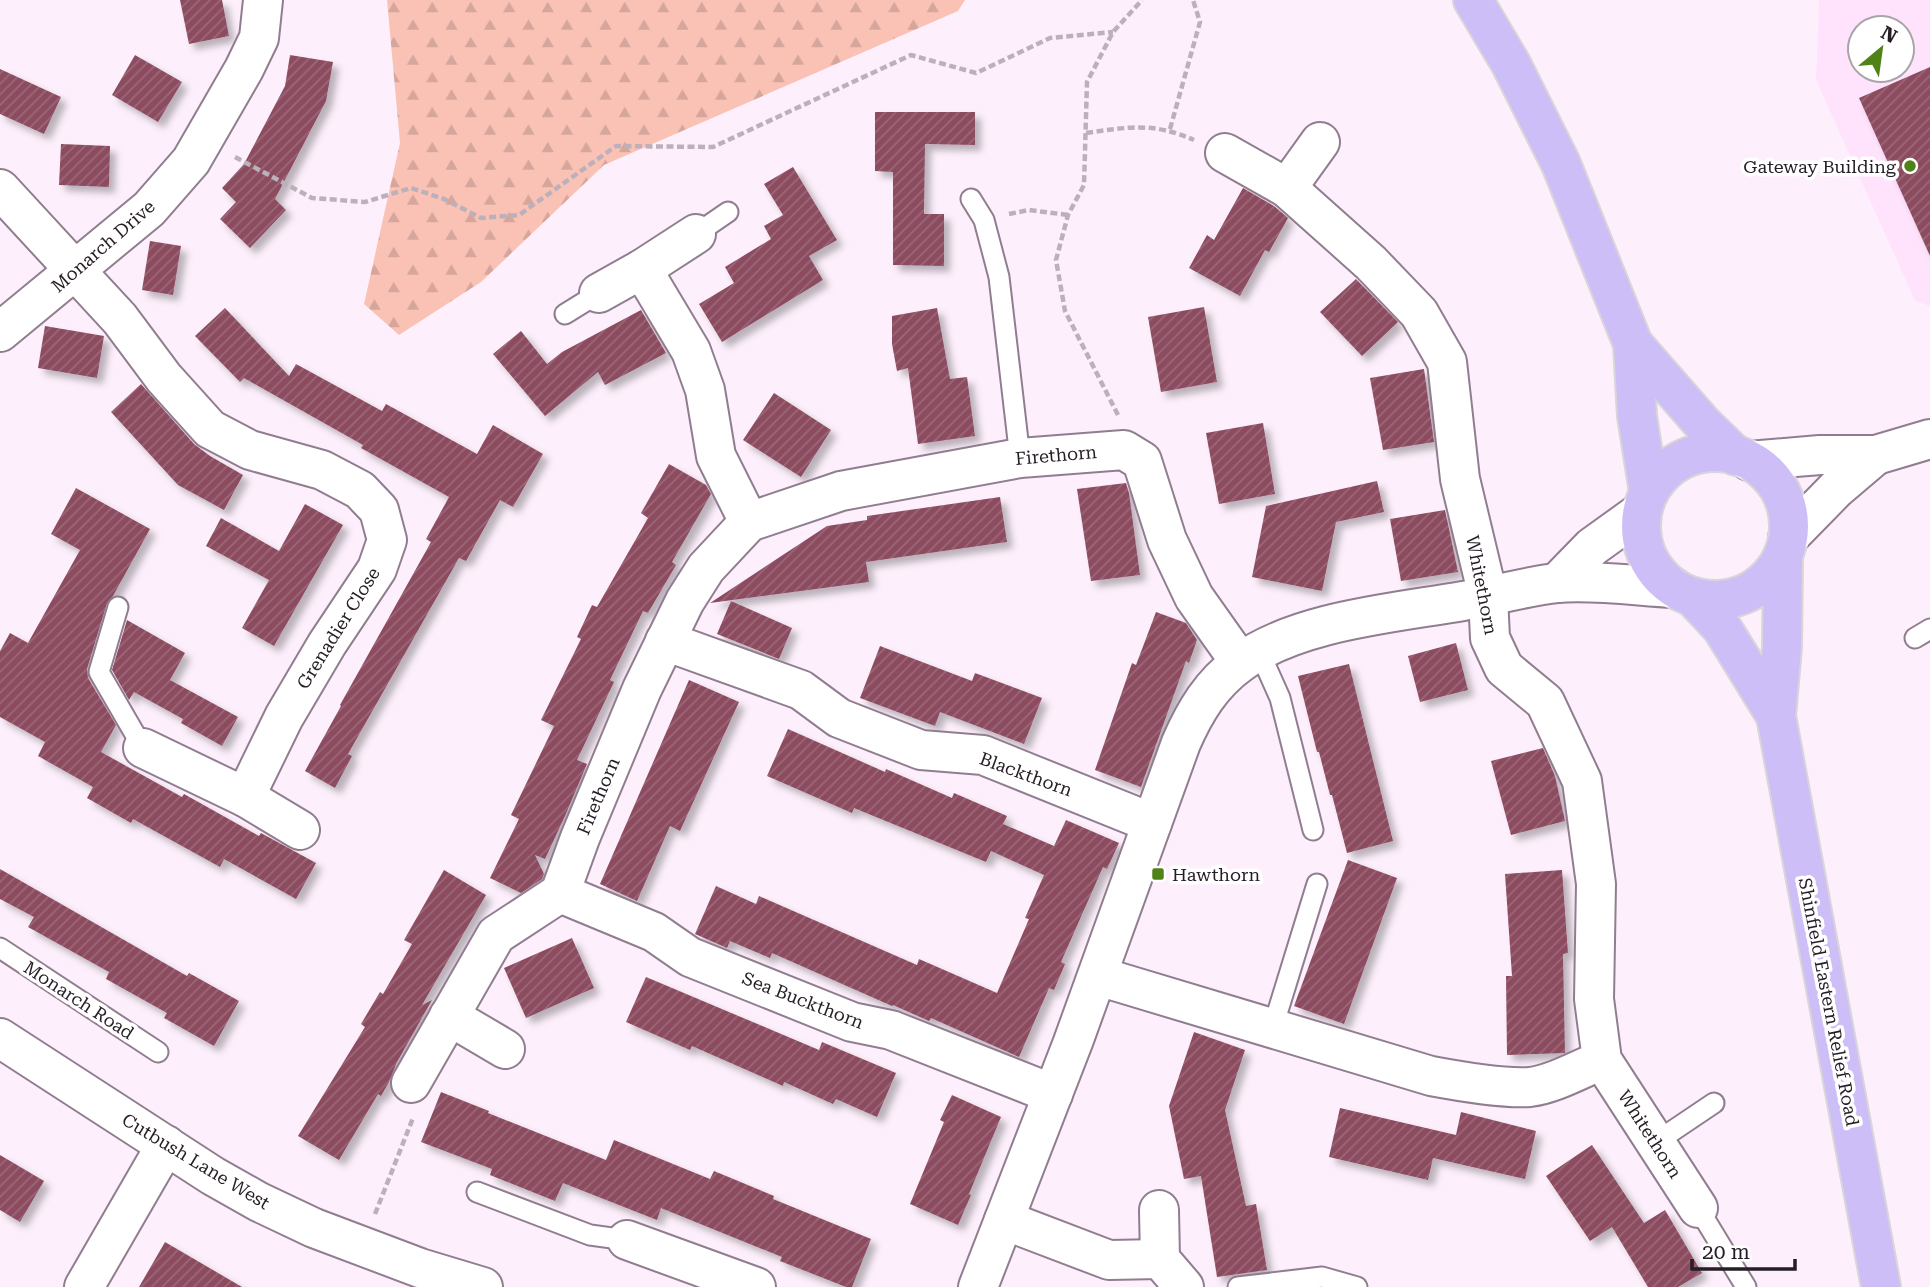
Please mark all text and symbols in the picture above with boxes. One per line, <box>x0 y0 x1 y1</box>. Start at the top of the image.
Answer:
north arrow <box>1846 14 1916 84</box>
text: N <box>1877 21 1901 48</box>
place label: Gateway Building <box>1743 156 1897 177</box>
marker: Gateway Building <box>1902 158 1918 174</box>
street label: Monarch Drive <box>47 195 159 297</box>
street label: Firethorn <box>1014 441 1098 469</box>
street label: Whitethorn <box>1462 534 1502 637</box>
street label: Grenadier Close <box>292 563 384 693</box>
street label: Blackthorn <box>977 748 1076 801</box>
street label: Firethorn <box>572 754 624 838</box>
place label: Hawthorn <box>1172 864 1260 885</box>
marker: Hawthorn <box>1150 866 1166 882</box>
street label: Shinfield Eastern Relief Road <box>1795 876 1863 1128</box>
street label: Monarch Road <box>20 957 138 1044</box>
street label: Sea Buckthorn <box>739 967 867 1033</box>
street label: Whitethorn <box>1614 1086 1686 1182</box>
street label: Cutbush Lane West <box>118 1109 274 1213</box>
scale bar <box>1692 1228 1795 1272</box>
text: 20 m <box>1702 1240 1750 1264</box>

